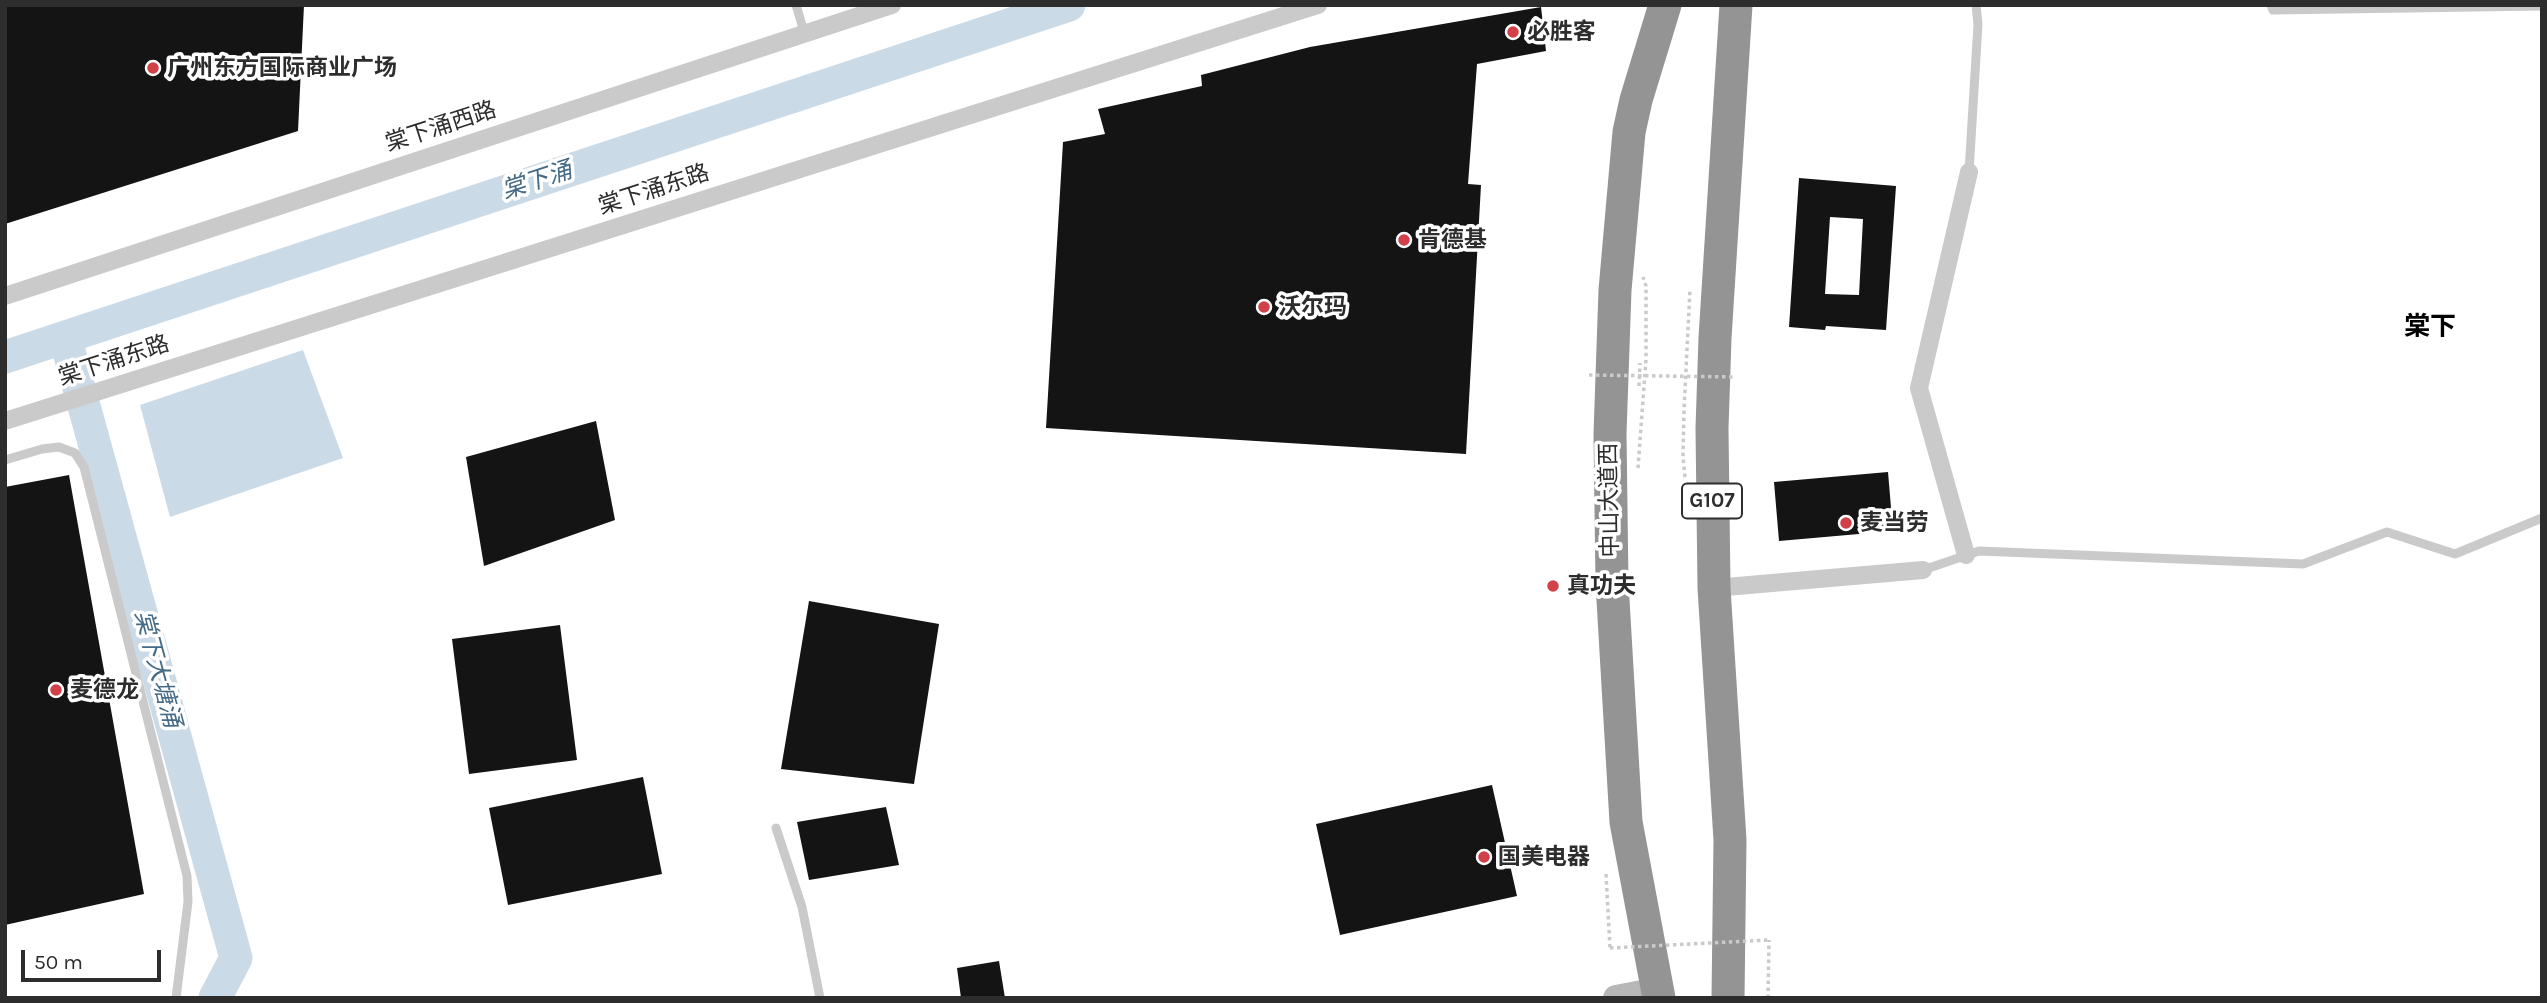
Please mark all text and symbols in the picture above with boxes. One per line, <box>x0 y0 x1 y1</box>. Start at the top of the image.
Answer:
place label: 必胜客 <box>1527 18 1596 46</box>
marker: 必胜客 <box>1505 24 1521 40</box>
place label: 广州东方国际商业广场 <box>167 54 397 82</box>
marker: 广州东方国际商业广场 <box>145 60 161 76</box>
street label: 棠下涌西路 <box>382 96 500 158</box>
water label: 棠下涌 <box>498 156 576 206</box>
street label: 棠下涌东路 <box>595 159 713 221</box>
place label: 肯德基 <box>1418 226 1487 254</box>
marker: 肯德基 <box>1396 232 1412 248</box>
place label: 沃尔玛 <box>1278 293 1347 321</box>
marker: 沃尔玛 <box>1256 299 1272 315</box>
district label: 棠下 <box>2404 312 2456 344</box>
street label: 棠下涌东路 <box>55 330 173 392</box>
street label: 中山大道西 <box>1595 442 1625 558</box>
road number: G107 <box>1682 484 1742 518</box>
place label: 麦当劳 <box>1860 509 1929 537</box>
marker: 麦当劳 <box>1838 515 1854 531</box>
place label: 真功夫 <box>1567 572 1636 600</box>
marker: 真功夫 <box>1545 578 1561 594</box>
water label: 棠下大塘涌 <box>128 607 186 731</box>
place label: 麦德龙 <box>70 676 139 704</box>
marker: 麦德龙 <box>48 682 64 698</box>
place label: 国美电器 <box>1498 843 1590 871</box>
marker: 国美电器 <box>1476 849 1492 865</box>
scale bar <box>24 936 164 980</box>
text: 50 m <box>34 950 83 974</box>

